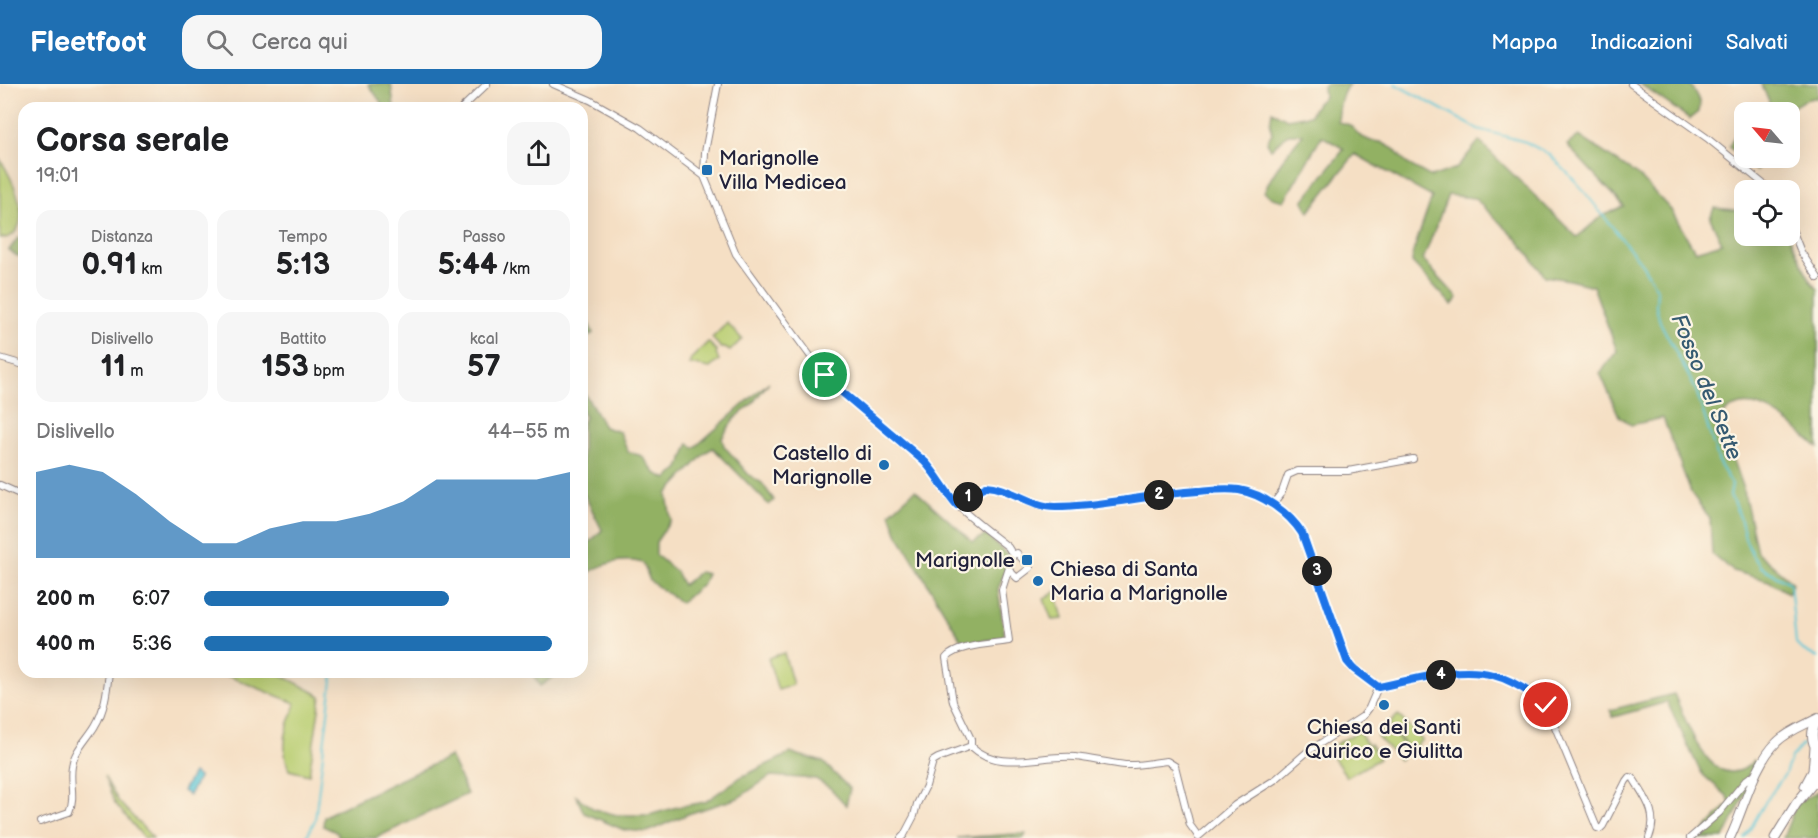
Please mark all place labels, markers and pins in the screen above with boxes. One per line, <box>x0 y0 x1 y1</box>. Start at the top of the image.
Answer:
place label: Marignolle Villa Medicea <box>719 146 847 195</box>
marker: Marignolle Villa Medicea <box>700 163 714 177</box>
pin <box>799 349 850 400</box>
place label: Castello di Marignolle <box>772 441 872 490</box>
marker: Castello di Marignolle <box>877 458 891 472</box>
pin: 2 <box>1144 480 1174 510</box>
pin: 1 <box>953 482 983 512</box>
place label: Marignolle <box>915 548 1015 573</box>
marker: Marignolle <box>1020 553 1034 567</box>
pin: 3 <box>1302 556 1332 586</box>
place label: Chiesa di Santa Maria a Marignolle <box>1050 557 1228 606</box>
marker: Chiesa di Santa Maria a Marignolle <box>1031 574 1045 588</box>
pin: 4 <box>1426 660 1456 690</box>
pin <box>1520 679 1571 730</box>
marker: Chiesa dei Santi Quirico e Giulitta <box>1377 698 1391 712</box>
place label: Chiesa dei Santi Quirico e Giulitta <box>1305 715 1463 764</box>

